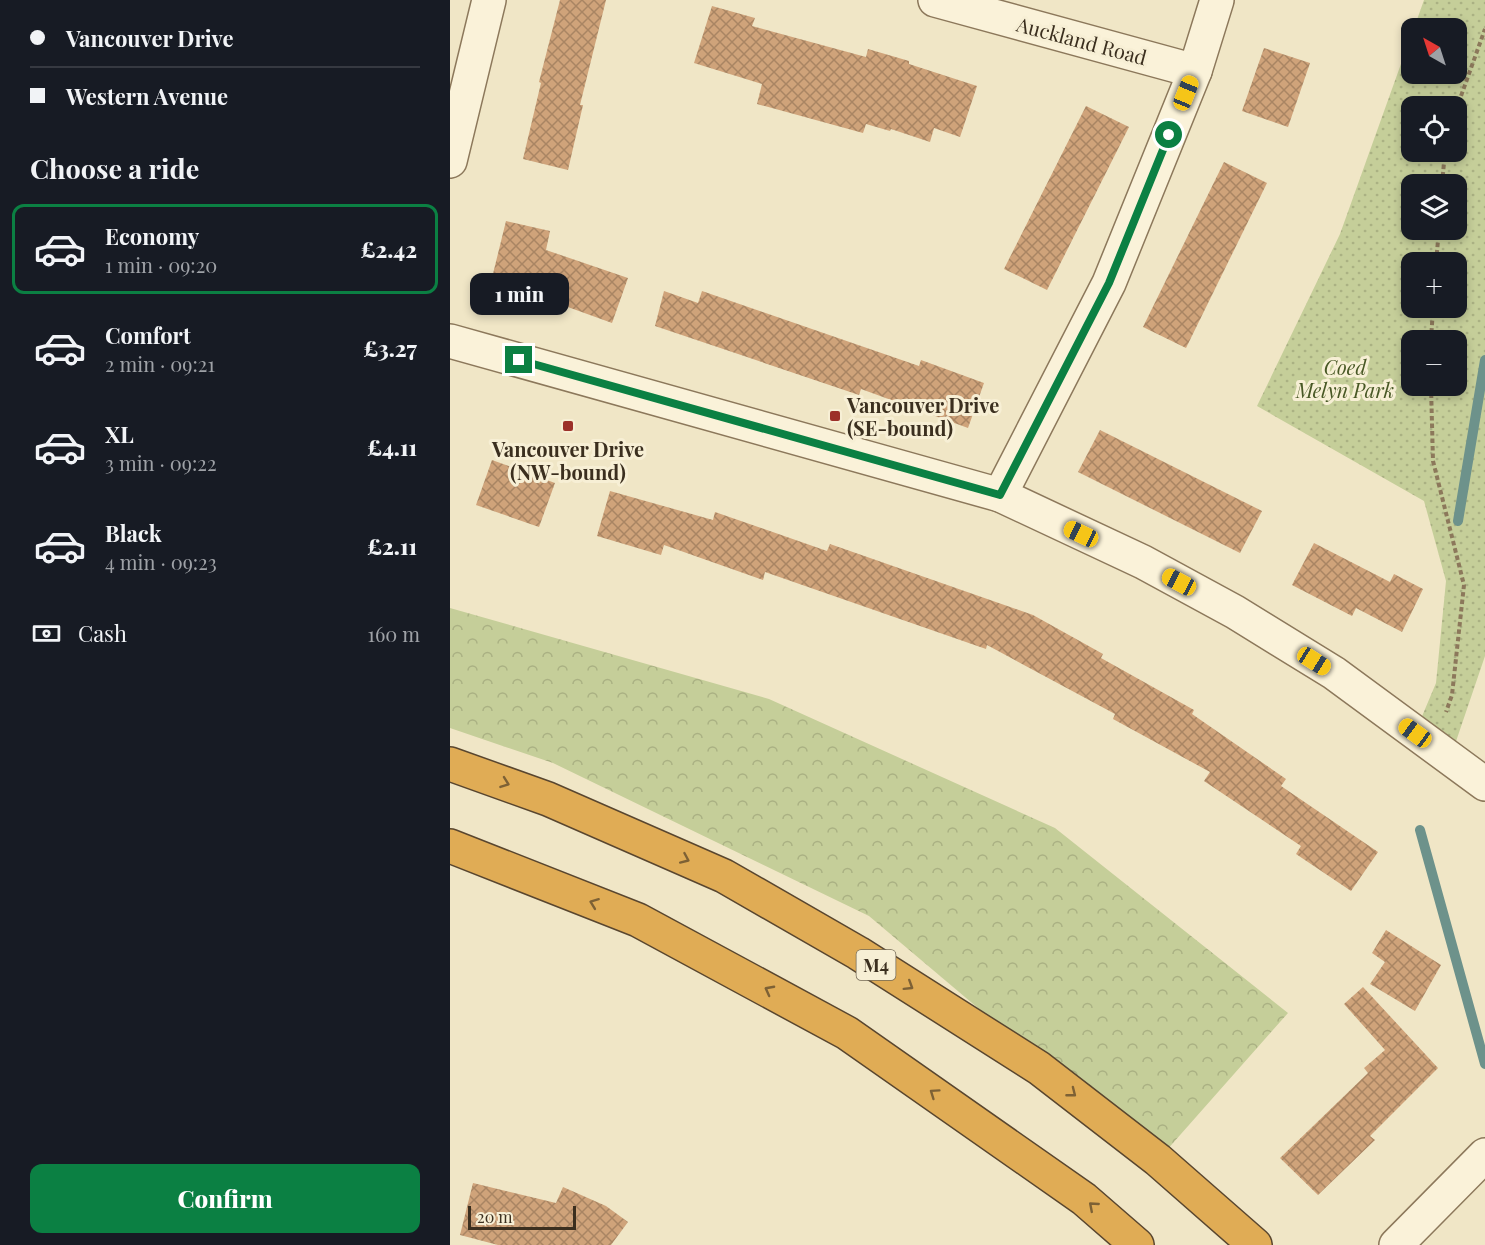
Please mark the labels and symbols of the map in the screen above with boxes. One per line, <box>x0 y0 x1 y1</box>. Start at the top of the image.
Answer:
street label: Auckland Road <box>1013 9 1150 70</box>
north arrow <box>1401 18 1467 84</box>
car <box>1171 73 1201 113</box>
route start <box>1155 121 1182 148</box>
callout: 1 min <box>470 273 568 315</box>
route end <box>505 346 532 373</box>
park label: Coed Melyn Park <box>1295 353 1394 403</box>
place label: Vancouver Drive (SE-bound) <box>846 391 999 441</box>
marker: Vancouver Drive (SE-bound) <box>828 409 842 423</box>
marker: Vancouver Drive (NW-bound) <box>561 419 575 433</box>
place label: Vancouver Drive (NW-bound) <box>491 435 644 485</box>
car <box>1061 518 1101 550</box>
car <box>1159 566 1199 598</box>
car <box>1294 644 1334 678</box>
car <box>1395 715 1435 751</box>
one-way arrow <box>499 776 510 789</box>
one-way arrow <box>678 852 689 864</box>
one-way arrow <box>590 898 601 910</box>
road number: M4 <box>856 950 896 980</box>
one-way arrow <box>903 978 913 990</box>
one-way arrow <box>764 986 775 998</box>
one-way arrow <box>1065 1086 1076 1097</box>
one-way arrow <box>930 1089 941 1100</box>
one-way arrow <box>1089 1202 1100 1213</box>
scale bar <box>468 1203 576 1230</box>

